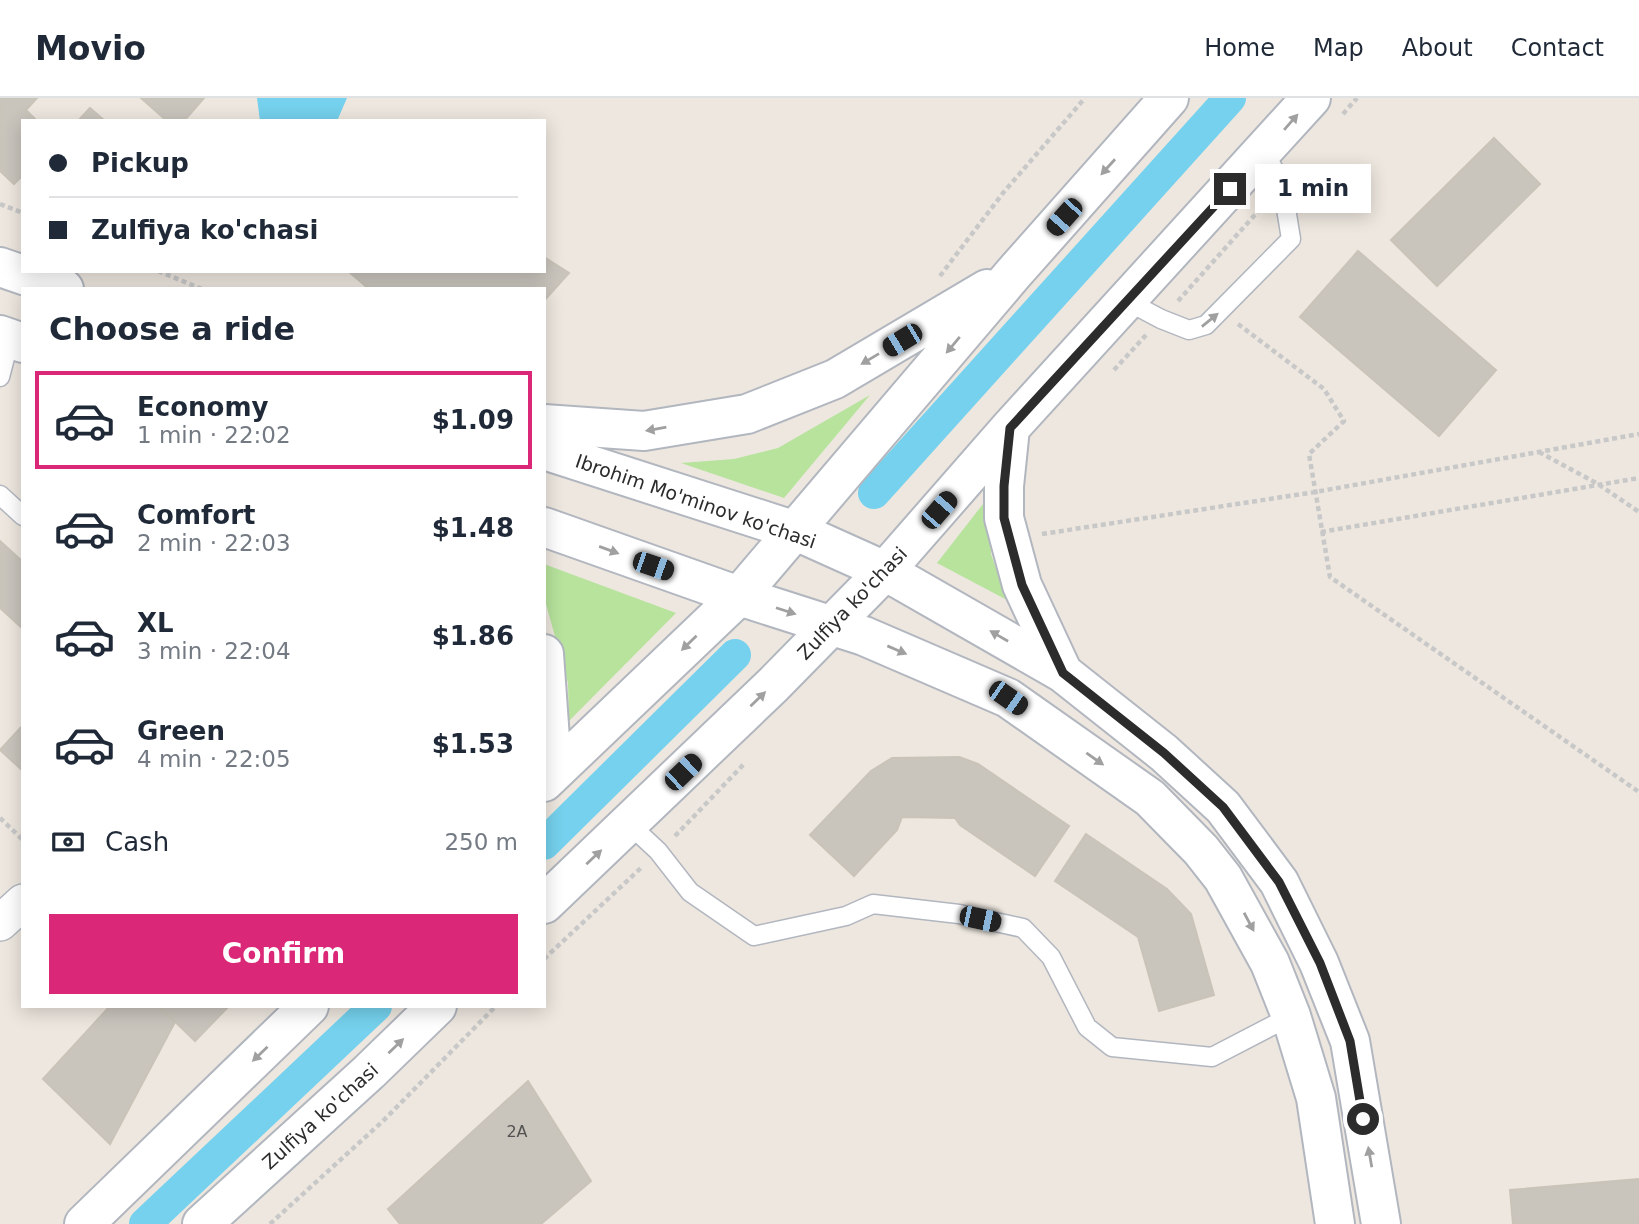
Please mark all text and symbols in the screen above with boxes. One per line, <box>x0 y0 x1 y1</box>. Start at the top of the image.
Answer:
text: Movio <box>35 29 146 68</box>
text: Home <box>1204 34 1275 62</box>
text: Map <box>1313 34 1364 62</box>
text: About <box>1402 34 1473 62</box>
text: Contact <box>1511 34 1604 62</box>
one-way arrow <box>1282 114 1298 131</box>
text: Pickup <box>91 148 189 178</box>
one-way arrow <box>1101 159 1116 176</box>
callout: 1 min <box>1254 164 1370 214</box>
route end <box>1214 173 1246 205</box>
text: 1 min <box>1277 175 1349 201</box>
car <box>1043 194 1086 240</box>
text: Zulfiya ko'chasi <box>91 215 318 245</box>
text: Choose a ride <box>49 310 295 348</box>
one-way arrow <box>1200 312 1218 327</box>
car <box>879 320 926 360</box>
one-way arrow <box>945 336 961 354</box>
one-way arrow <box>860 352 879 365</box>
icon: car <box>53 389 116 452</box>
text: Economy <box>137 392 268 422</box>
text: $1.09 <box>432 405 514 435</box>
text: 1 min · 22:02 <box>137 422 291 448</box>
one-way arrow <box>645 424 667 435</box>
street label: Ibrohim Mo'minov ko'chasi <box>573 449 819 553</box>
car <box>918 487 961 533</box>
icon: car <box>53 497 116 560</box>
text: Comfort <box>137 500 255 530</box>
text: $1.48 <box>432 513 514 543</box>
text: 2 min · 22:03 <box>137 530 291 556</box>
street label: Zulfiya ko'chasi <box>793 542 911 664</box>
one-way arrow <box>598 545 619 556</box>
car <box>630 549 677 583</box>
icon: car <box>53 605 116 668</box>
one-way arrow <box>775 606 796 617</box>
text: XL <box>137 608 174 638</box>
text: $1.86 <box>432 621 514 651</box>
one-way arrow <box>989 630 1008 642</box>
one-way arrow <box>681 635 698 652</box>
text: 3 min · 22:04 <box>137 638 291 664</box>
one-way arrow <box>886 645 907 656</box>
car <box>985 677 1032 719</box>
one-way arrow <box>749 692 766 708</box>
icon: car <box>53 713 116 776</box>
text: Green <box>137 716 225 746</box>
text: $1.53 <box>432 729 514 759</box>
text: 4 min · 22:05 <box>137 746 291 772</box>
car <box>661 750 706 794</box>
one-way arrow <box>1086 752 1104 766</box>
icon: cash <box>49 823 87 861</box>
text: Cash <box>105 827 169 857</box>
text: 250 m <box>444 829 518 855</box>
one-way arrow <box>585 850 602 866</box>
car <box>958 904 1003 934</box>
one-way arrow <box>1243 912 1255 932</box>
button: Confirm <box>49 914 518 994</box>
one-way arrow <box>388 1037 405 1054</box>
one-way arrow <box>251 1045 268 1062</box>
street label: Zulfiya ko'chasi <box>258 1058 382 1174</box>
route start <box>1347 1103 1379 1135</box>
house number: 2А <box>506 1122 528 1141</box>
one-way arrow <box>1364 1146 1375 1168</box>

